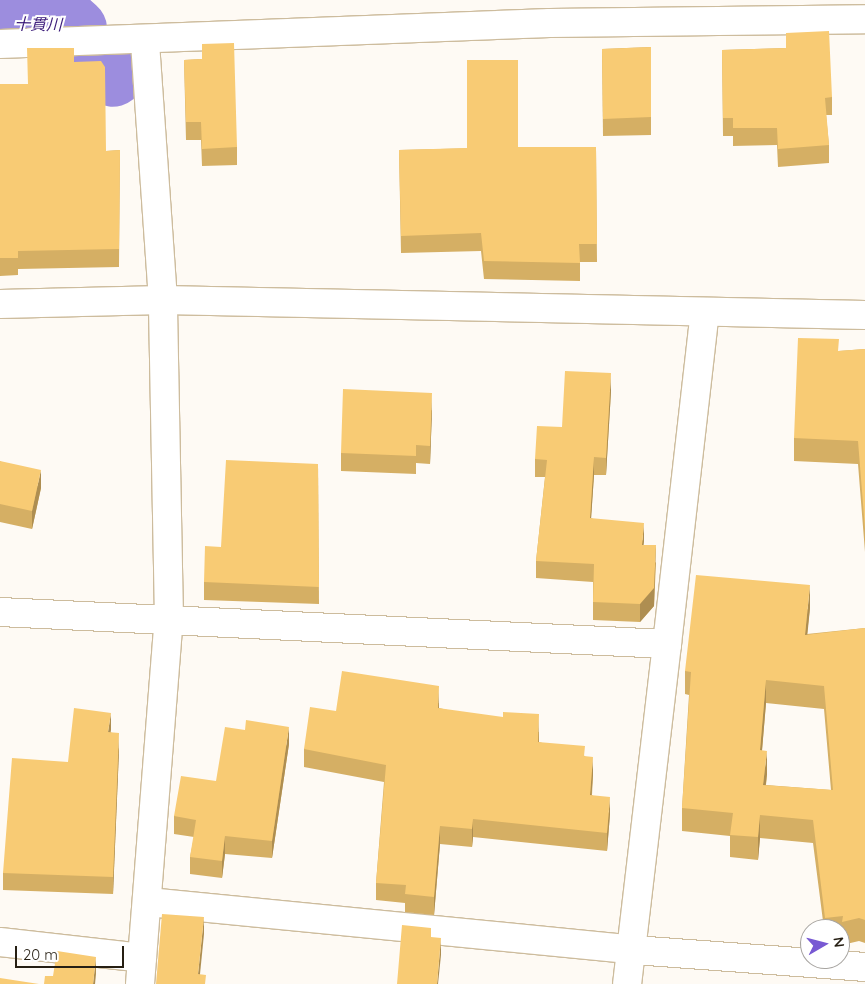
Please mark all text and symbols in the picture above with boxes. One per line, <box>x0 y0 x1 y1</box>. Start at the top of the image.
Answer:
water label: 十貫川 <box>14 14 62 34</box>
north arrow <box>800 919 850 969</box>
scale bar <box>18 936 126 968</box>
text: N <box>829 936 848 948</box>
text: 20 m <box>23 945 58 964</box>

